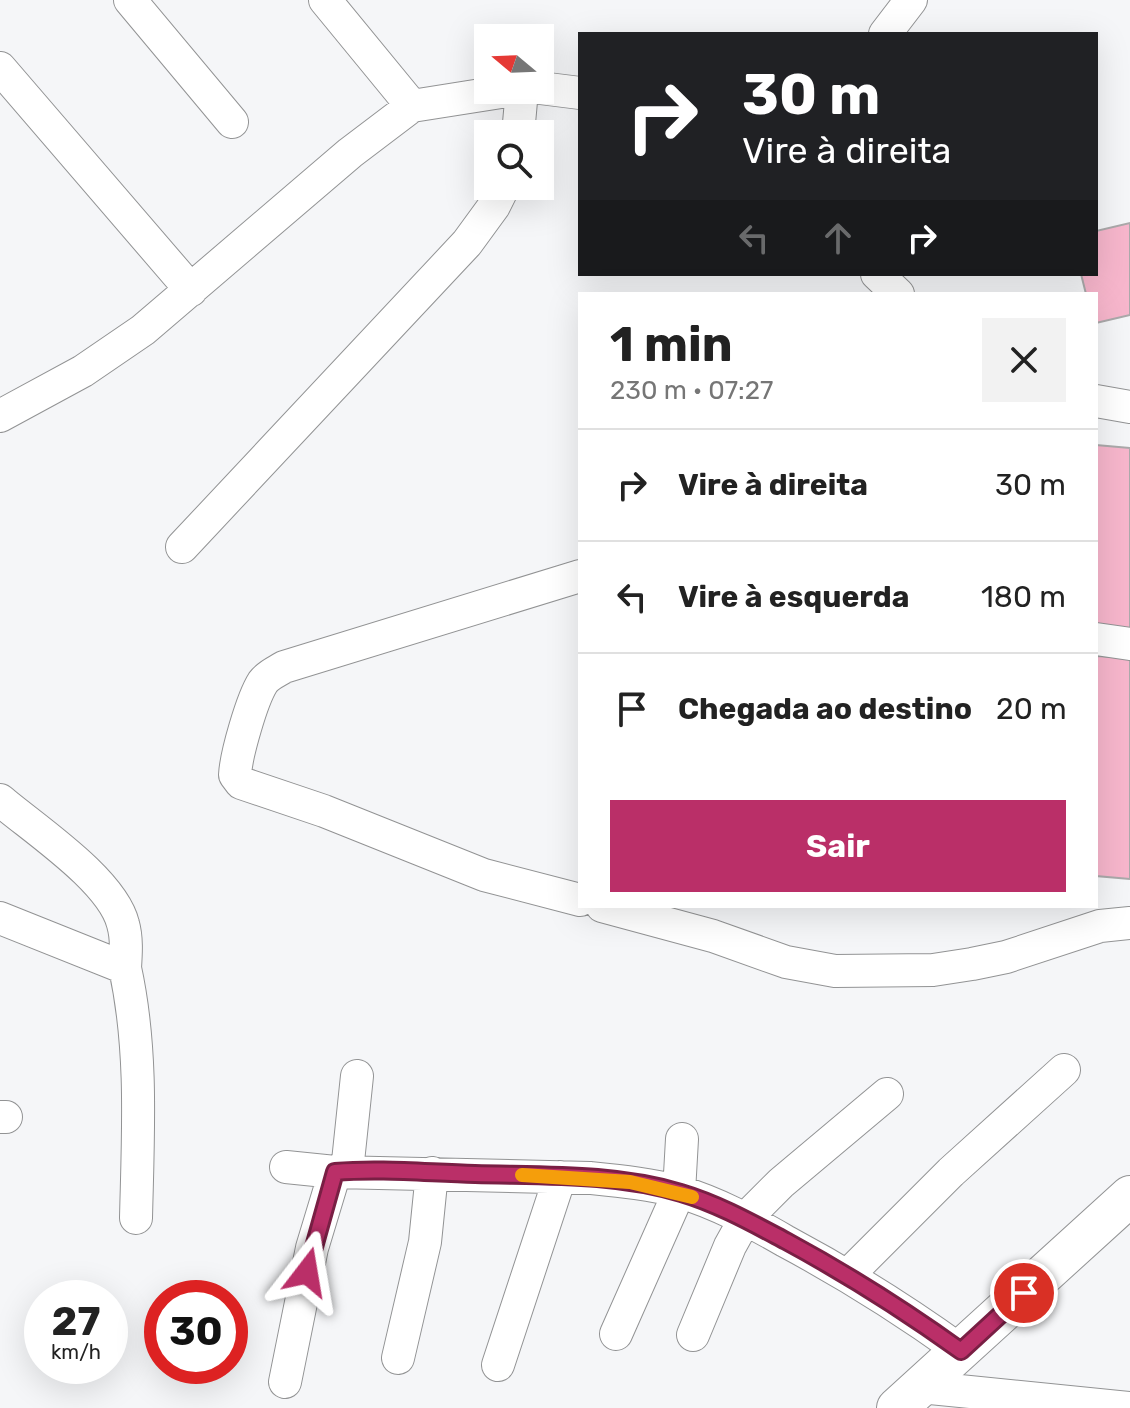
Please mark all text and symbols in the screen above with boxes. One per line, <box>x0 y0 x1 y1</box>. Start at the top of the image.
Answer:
north arrow <box>474 24 554 104</box>
map controls <box>474 24 554 200</box>
text: 30 m <box>742 62 880 128</box>
icon: right <box>610 64 714 168</box>
button: search <box>474 120 554 200</box>
text: Vire à direita <box>742 129 951 172</box>
icon: left <box>732 216 776 260</box>
icon: ahead <box>816 216 860 260</box>
icon: right <box>900 216 944 260</box>
text: 1 min <box>610 316 733 373</box>
button: close <box>982 318 1066 402</box>
text: 230 m · 07:27 <box>610 375 773 406</box>
icon: right <box>610 463 654 507</box>
text: Vire à direita <box>678 467 868 503</box>
text: 30 m <box>995 467 1066 503</box>
icon: left <box>610 575 654 619</box>
text: Vire à esquerda <box>678 579 909 615</box>
text: 180 m <box>981 579 1066 615</box>
icon: arrive <box>610 687 654 731</box>
text: Chegada ao destino <box>678 691 972 727</box>
text: 20 m <box>996 691 1067 727</box>
button: Sair <box>610 800 1066 892</box>
position arrow <box>265 1230 349 1314</box>
pin <box>990 1259 1058 1327</box>
icon: arrive <box>1002 1271 1046 1315</box>
speed limit sign: 30 <box>144 1280 248 1384</box>
text: 27 <box>52 1298 100 1345</box>
text: km/h <box>51 1340 101 1364</box>

